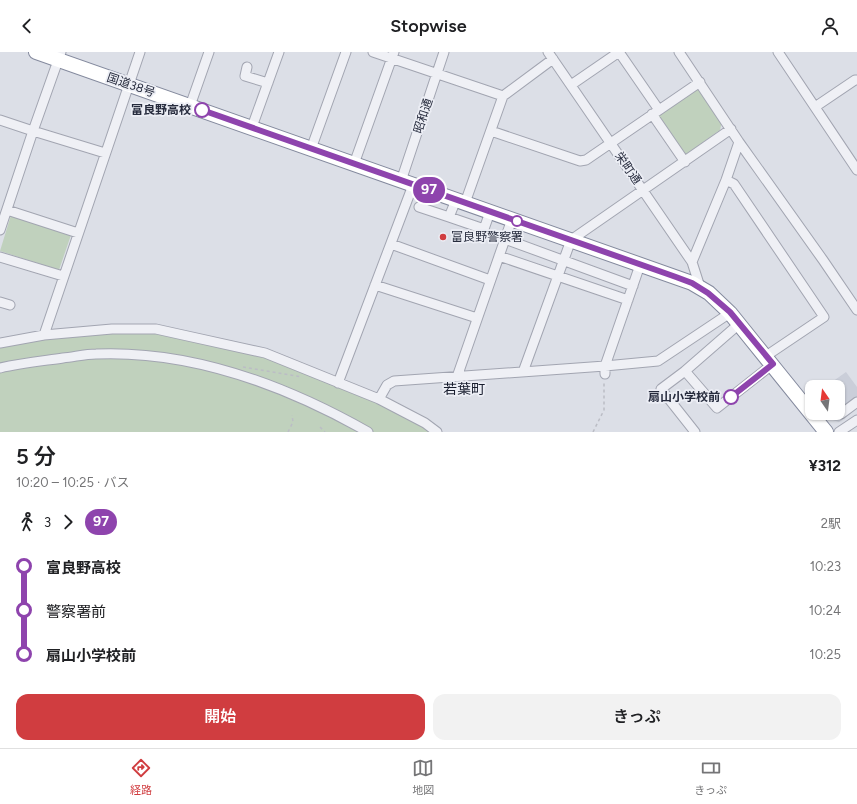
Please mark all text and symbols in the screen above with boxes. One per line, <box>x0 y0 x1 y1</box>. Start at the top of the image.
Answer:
icon: back <box>16 15 38 37</box>
text: Stopwise <box>390 15 467 37</box>
icon: person <box>819 15 841 37</box>
street label: 国道38号 <box>105 70 157 100</box>
street label: 昭和通 <box>411 97 435 135</box>
marker: 富良野高校 <box>194 102 210 118</box>
place label: 富良野高校 <box>131 103 191 117</box>
street label: 栄町通 <box>612 149 644 187</box>
line badge: 97 <box>411 177 447 203</box>
text: 97 <box>421 181 437 198</box>
unlabelled marker <box>511 215 523 227</box>
place label: 富良野警察署 <box>451 230 523 244</box>
marker: 富良野警察署 <box>438 232 448 242</box>
north arrow <box>805 380 845 420</box>
map controls <box>805 380 845 420</box>
district label: 若葉町 <box>443 381 485 398</box>
marker: 扇山小学校前 <box>723 389 739 405</box>
place label: 扇山小学校前 <box>648 390 720 404</box>
text: 5 分 <box>16 443 56 470</box>
text: ¥312 <box>809 457 841 475</box>
text: 10:20 – 10:25 · バス <box>16 475 130 490</box>
icon: walk <box>16 511 38 533</box>
icon: forward <box>57 511 79 533</box>
text: 97 <box>93 513 109 530</box>
text: 3 <box>44 515 51 530</box>
text: 2駅 <box>821 516 841 531</box>
text: 富良野高校 <box>46 559 121 577</box>
text: 10:23 <box>810 559 841 574</box>
text: 警察署前 <box>46 603 106 621</box>
text: 10:24 <box>809 603 841 618</box>
text: 扇山小学校前 <box>46 647 136 665</box>
text: 10:25 <box>809 647 841 662</box>
button: 開始 <box>16 694 425 740</box>
button: きっぷ <box>433 694 841 740</box>
tab: 経路 <box>130 757 152 797</box>
tab: 地図 <box>412 757 434 797</box>
tab: きっぷ <box>694 757 727 797</box>

